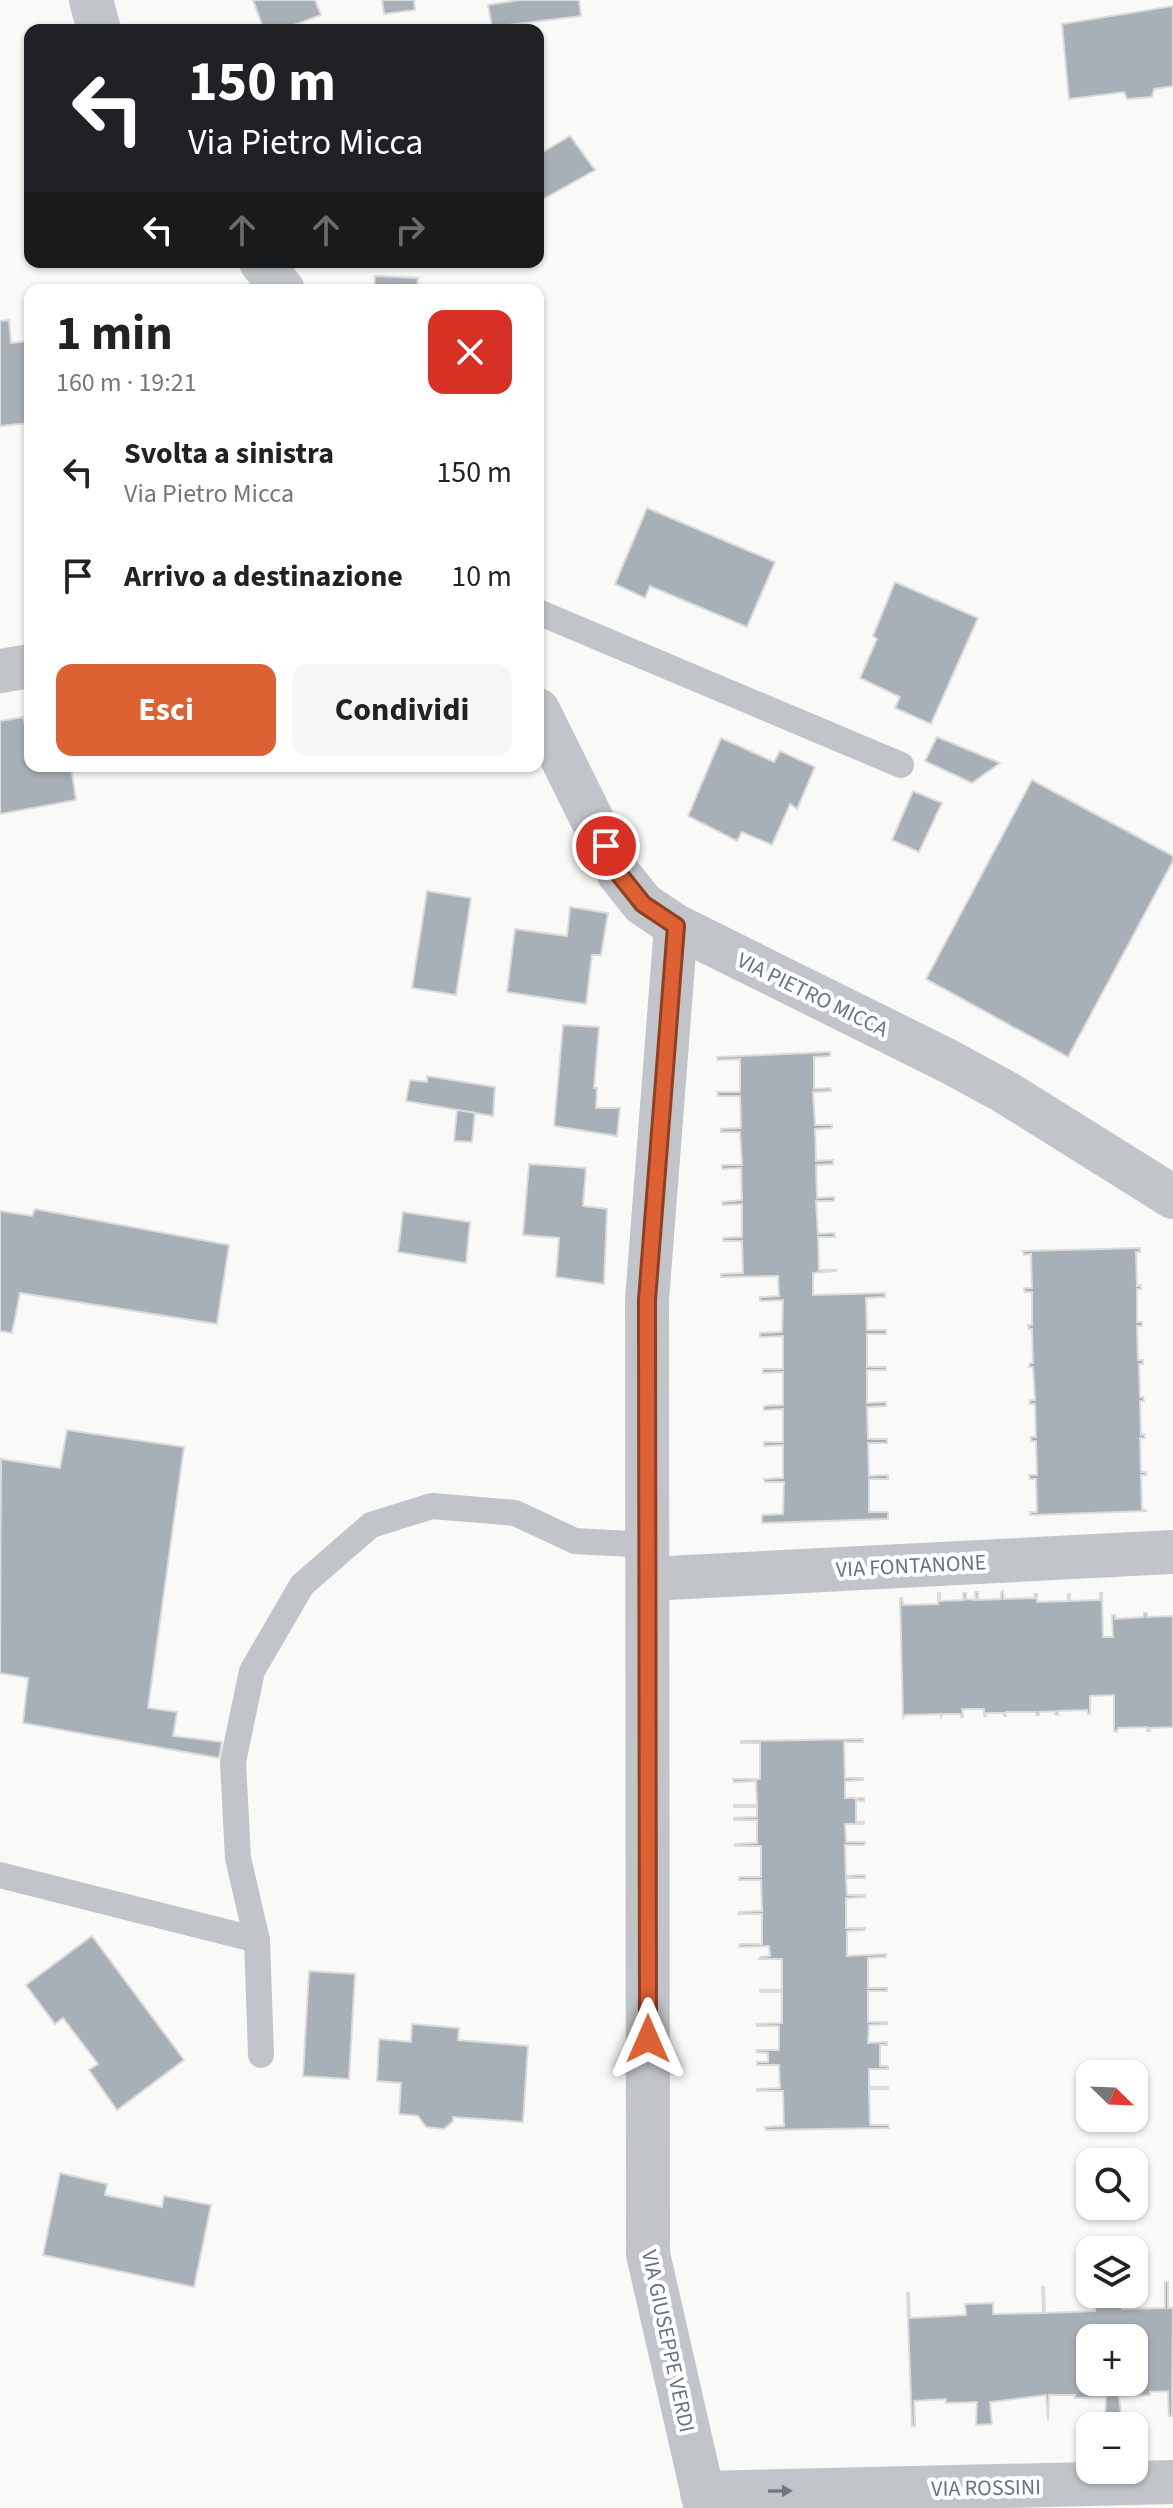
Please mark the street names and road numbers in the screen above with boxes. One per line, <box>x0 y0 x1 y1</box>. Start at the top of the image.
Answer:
street label: VIA PIETRO MICCA <box>731 944 894 1045</box>
street label: VIA FONTANONE <box>835 1546 987 1586</box>
street label: VIA GIUSEPPE VERDI <box>633 2247 703 2435</box>
street label: VIA ROSSINI <box>931 2471 1041 2505</box>

